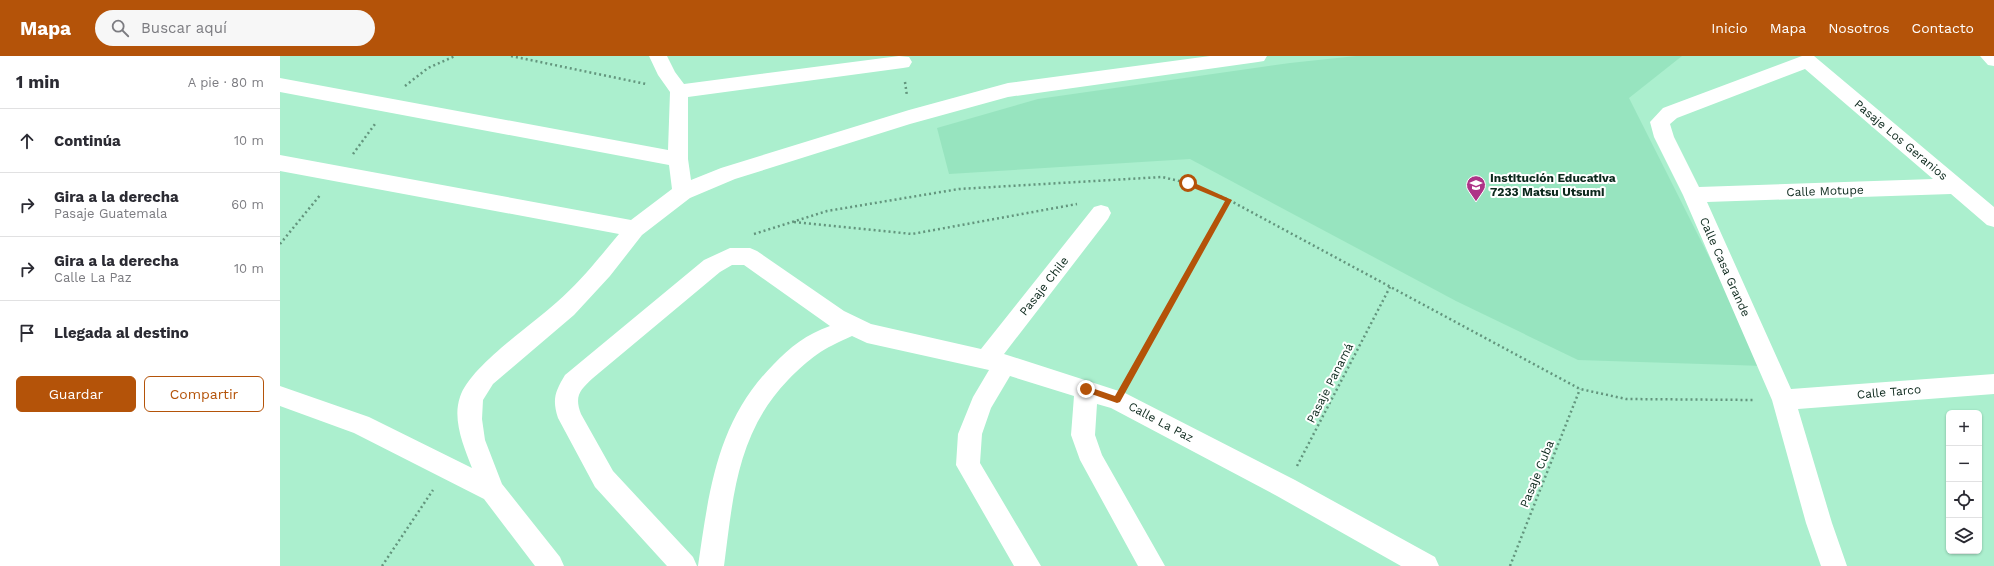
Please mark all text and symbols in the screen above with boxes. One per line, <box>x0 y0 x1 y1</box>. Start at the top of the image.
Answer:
search box <box>95 10 375 46</box>
text: Mapa <box>20 17 71 40</box>
icon: search <box>109 17 131 39</box>
text: Buscar aquí <box>141 19 227 37</box>
text: Inicio <box>1711 20 1748 36</box>
text: Mapa <box>1770 20 1806 36</box>
text: Nosotros <box>1828 20 1890 36</box>
text: Contacto <box>1912 20 1974 36</box>
text: 1 min <box>16 72 60 92</box>
text: A pie · 80 m <box>188 75 264 90</box>
street label: Pasaje Los Geranios <box>1852 97 1950 183</box>
icon: ahead <box>16 130 38 152</box>
text: Continúa <box>54 132 121 150</box>
text: 10 m <box>234 133 264 148</box>
place label: Institución Educativa 7233 Matsu Utsumi <box>1490 171 1616 199</box>
route start <box>1179 174 1197 192</box>
school or university icon: Institución Educativa 7233 Matsu Utsumi <box>1465 174 1487 202</box>
street label: Calle Motupe <box>1786 183 1864 199</box>
text: Gira a la derecha <box>54 188 179 206</box>
icon: right <box>16 194 38 216</box>
text: 60 m <box>231 197 264 212</box>
text: Pasaje Guatemala <box>54 206 167 221</box>
street label: Calle Casa Grande <box>1697 215 1753 319</box>
text: Gira a la derecha <box>54 252 179 270</box>
street label: Pasaje Chile <box>1017 254 1071 318</box>
icon: right <box>16 258 38 280</box>
text: 10 m <box>234 261 264 276</box>
text: Calle La Paz <box>54 270 132 285</box>
icon: arrive <box>16 322 38 344</box>
text: Llegada al destino <box>54 324 189 342</box>
street label: Pasaje Panamá <box>1304 340 1356 425</box>
button: Guardar <box>16 376 136 412</box>
button: Compartir <box>144 376 264 412</box>
route end <box>1077 380 1095 398</box>
street label: Calle Tarco <box>1856 382 1922 402</box>
street label: Calle La Paz <box>1126 399 1196 445</box>
map controls <box>1946 410 1982 554</box>
button: + <box>1946 410 1982 446</box>
street label: Pasaje Cuba <box>1517 438 1557 510</box>
button: − <box>1946 446 1982 482</box>
button: locate <box>1946 482 1982 518</box>
button: layers <box>1946 518 1982 554</box>

